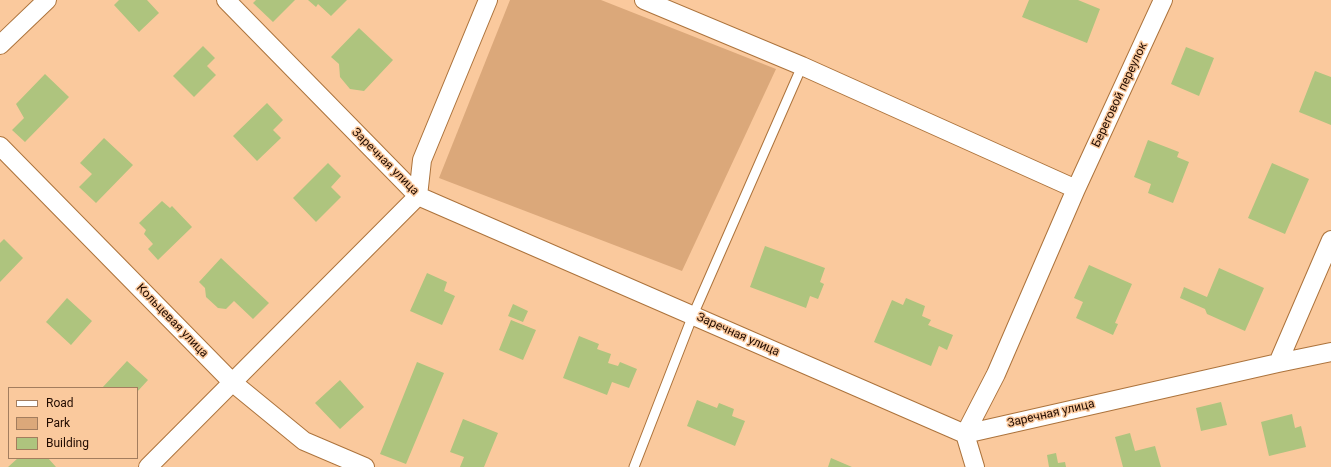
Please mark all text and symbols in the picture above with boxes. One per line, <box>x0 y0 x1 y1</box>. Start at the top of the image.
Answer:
street label: Береговой переулок <box>1089 40 1151 150</box>
street label: Заречная улица <box>348 125 422 199</box>
street label: Кольцевая улица <box>133 281 211 361</box>
street label: Заречная улица <box>694 310 782 360</box>
legend <box>8 387 138 459</box>
text: Road <box>46 396 74 410</box>
street label: Заречная улица <box>1006 397 1096 431</box>
text: Park <box>46 416 70 430</box>
text: Building <box>46 436 89 450</box>

